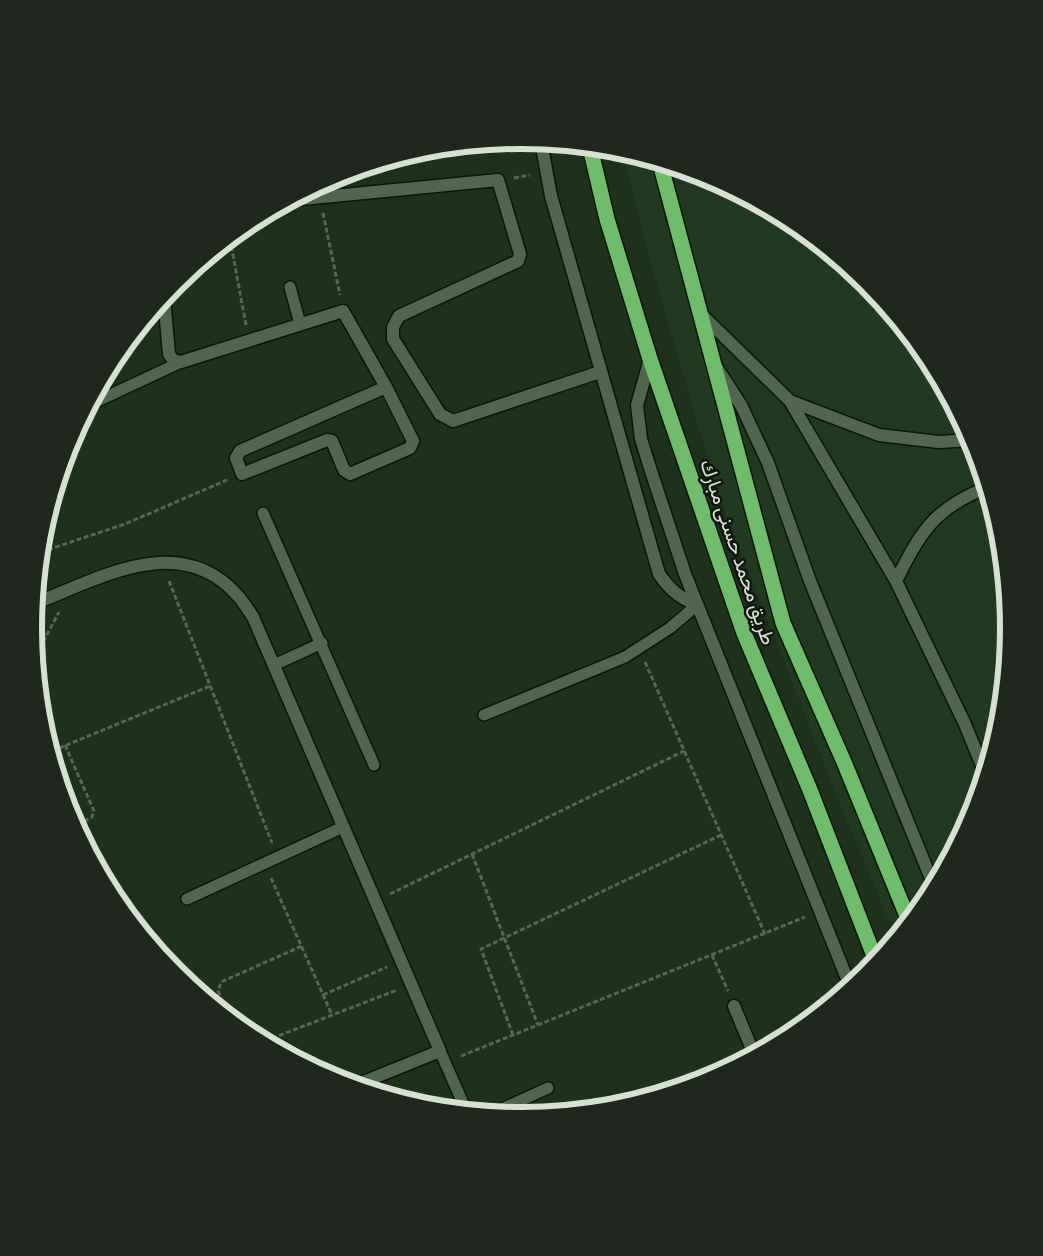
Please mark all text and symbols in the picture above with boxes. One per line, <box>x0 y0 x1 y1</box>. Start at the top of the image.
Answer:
street label: طريق محمد حسنى مبارك <box>694 457 778 648</box>

